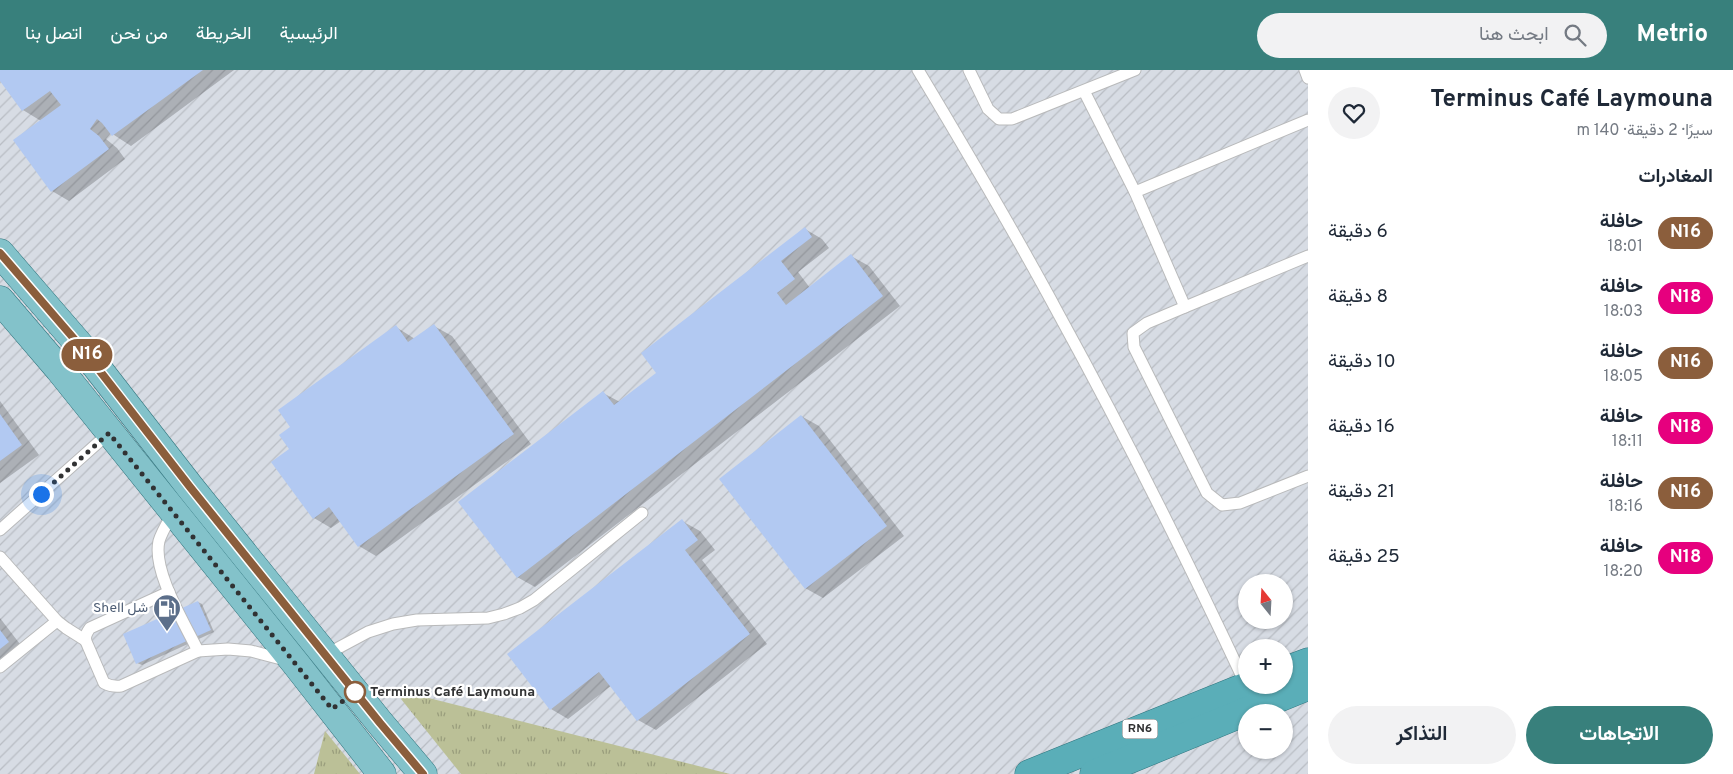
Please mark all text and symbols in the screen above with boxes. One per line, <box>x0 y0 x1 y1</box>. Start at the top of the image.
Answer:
search box <box>1257 13 1607 58</box>
text: Metrio <box>1637 20 1708 50</box>
icon: search <box>1561 21 1589 49</box>
text: اتصل بنا <box>25 23 83 46</box>
text: من نحن <box>111 23 168 46</box>
text: الخريطة <box>196 23 251 46</box>
text: الرئيسية <box>279 23 338 46</box>
text: ابحث هنا <box>1479 23 1549 47</box>
text: Terminus Café Laymouna <box>1430 85 1713 115</box>
button: heart <box>1328 87 1380 139</box>
text: سيرًا · 2 دقيقة · 140 m <box>1576 121 1713 141</box>
text: المغادرات <box>1638 165 1713 189</box>
text: حافلة <box>1600 210 1643 234</box>
text: 6 دقيقة <box>1328 220 1388 244</box>
text: N16 <box>1670 221 1701 244</box>
text: 18:01 <box>1607 237 1643 257</box>
text: حافلة <box>1600 275 1643 299</box>
text: 8 دقيقة <box>1328 285 1388 309</box>
text: N18 <box>1670 286 1701 309</box>
text: 18:03 <box>1604 302 1643 322</box>
line badge: N16 <box>58 339 116 371</box>
text: حافلة <box>1600 340 1643 364</box>
text: N16 <box>71 343 103 366</box>
text: 10 دقيقة <box>1328 350 1396 374</box>
text: N16 <box>1670 351 1701 374</box>
text: 18:05 <box>1603 367 1643 387</box>
text: حافلة <box>1600 405 1643 429</box>
text: 16 دقيقة <box>1328 415 1395 439</box>
text: N18 <box>1670 416 1701 439</box>
text: 18:11 <box>1612 432 1643 452</box>
text: حافلة <box>1600 470 1643 494</box>
text: 21 دقيقة <box>1328 480 1395 504</box>
text: N16 <box>1670 481 1701 504</box>
your location <box>29 482 54 507</box>
text: 18:16 <box>1608 497 1643 517</box>
text: حافلة <box>1600 535 1643 559</box>
text: 25 دقيقة <box>1328 545 1400 569</box>
text: N18 <box>1670 546 1701 569</box>
text: 18:20 <box>1604 562 1643 582</box>
north arrow <box>1238 574 1292 629</box>
map controls <box>1238 574 1293 759</box>
fuel station icon: Shell شل <box>152 593 182 632</box>
place label: Shell شل <box>93 600 148 617</box>
button: + <box>1238 639 1293 694</box>
marker: Terminus Café Laymouna <box>344 681 366 703</box>
place label: Terminus Café Laymouna <box>370 684 535 701</box>
button: − <box>1238 704 1293 759</box>
button: التذاكر <box>1328 706 1516 764</box>
button: الاتجاهات <box>1526 706 1713 764</box>
road number: RN6 <box>1122 720 1158 739</box>

